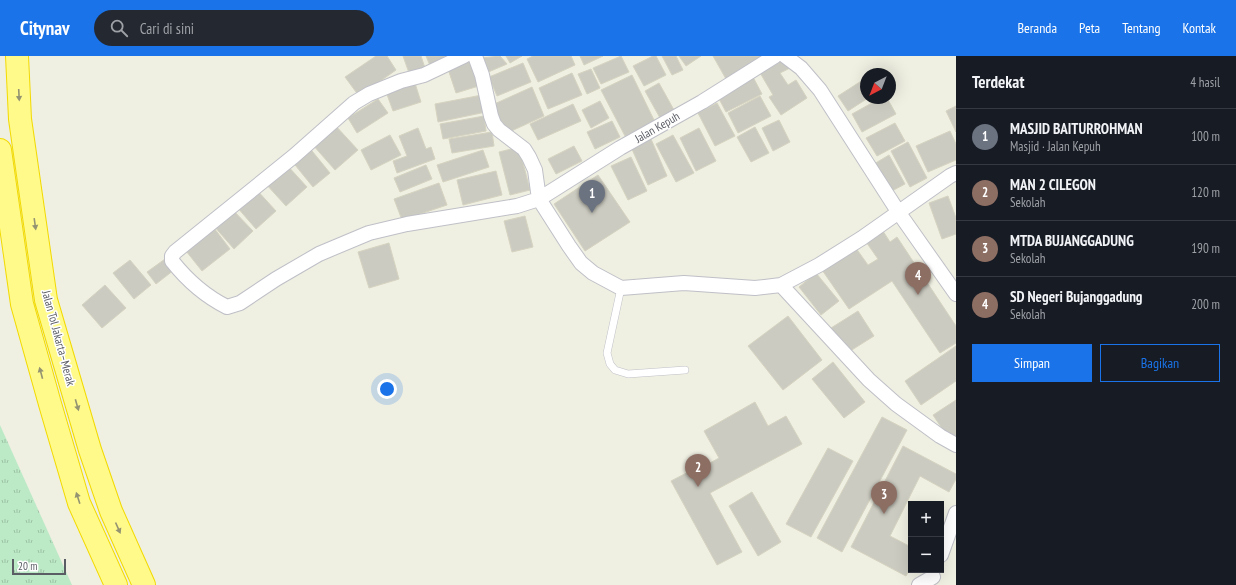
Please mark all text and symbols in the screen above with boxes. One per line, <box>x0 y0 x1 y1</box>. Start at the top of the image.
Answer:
search box <box>94 10 374 46</box>
text: Citynav <box>20 16 70 40</box>
icon: search <box>108 17 130 39</box>
text: Cari di sini <box>140 19 194 38</box>
text: Beranda <box>1017 19 1057 37</box>
text: Peta <box>1079 19 1100 37</box>
text: Tentang <box>1122 19 1161 37</box>
text: Kontak <box>1183 19 1216 37</box>
north arrow <box>860 68 896 104</box>
text: Terdekat <box>972 71 1024 93</box>
text: 4 hasil <box>1190 74 1220 91</box>
one-way arrow <box>16 89 22 102</box>
street label: Jalan Kepuh <box>631 108 682 146</box>
text: MASJID BAITURROHMAN <box>1010 119 1143 138</box>
text: 1 <box>982 128 988 145</box>
text: 100 m <box>1191 128 1220 145</box>
text: Masjid · Jalan Kepuh <box>1010 138 1101 155</box>
text: MAN 2 CILEGON <box>1010 175 1096 194</box>
pin: 1 <box>579 180 605 213</box>
text: 2 <box>982 184 988 201</box>
text: 120 m <box>1191 184 1220 201</box>
text: Sekolah <box>1010 194 1045 211</box>
one-way arrow <box>32 218 38 230</box>
text: MTDA BUJANGGADUNG <box>1010 231 1134 250</box>
text: 3 <box>982 240 988 257</box>
text: 190 m <box>1191 240 1220 257</box>
text: Sekolah <box>1010 250 1045 267</box>
pin: 4 <box>905 262 931 295</box>
text: SD Negeri Bujanggadung <box>1010 287 1143 306</box>
street label: Jalan Tol Jakarta–Merak <box>39 288 79 388</box>
text: 4 <box>982 296 988 313</box>
text: 200 m <box>1191 296 1220 313</box>
text: Sekolah <box>1010 306 1045 323</box>
button: Simpan <box>972 344 1092 382</box>
button: Bagikan <box>1100 344 1220 382</box>
one-way arrow <box>38 367 44 379</box>
your location <box>377 379 397 399</box>
one-way arrow <box>74 399 80 411</box>
pin: 2 <box>685 454 711 487</box>
pin: 3 <box>871 481 897 514</box>
one-way arrow <box>75 492 81 504</box>
map controls <box>908 501 944 573</box>
button: + <box>908 501 944 537</box>
one-way arrow <box>115 522 121 533</box>
button: − <box>908 537 944 573</box>
scale bar <box>12 557 66 576</box>
text: 20 m <box>18 559 37 573</box>

